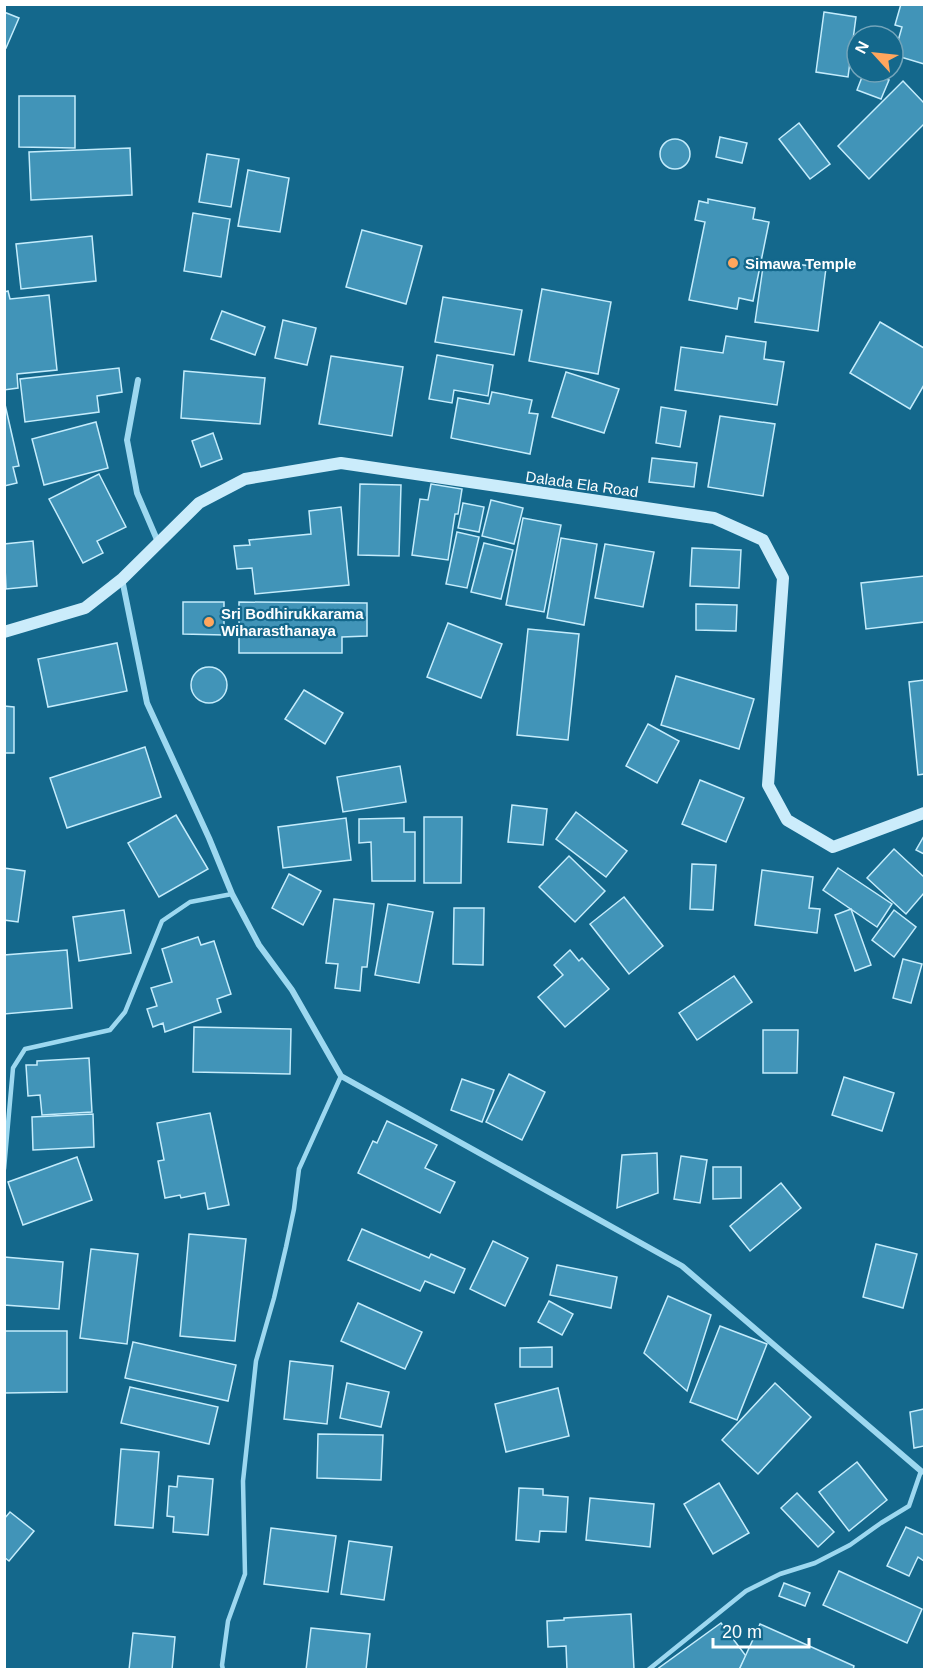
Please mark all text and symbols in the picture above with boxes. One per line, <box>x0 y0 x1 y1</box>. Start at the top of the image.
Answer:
north arrow <box>845 24 905 84</box>
text: N <box>852 38 872 56</box>
place label: Simawa Temple <box>745 255 856 272</box>
marker: Simawa Temple <box>726 256 740 270</box>
street label: Dalada Ela Road <box>525 468 639 500</box>
place label: Sri Bodhirukkarama Wiharasthanaya <box>221 605 364 639</box>
marker: Sri Bodhirukkarama Wiharasthanaya <box>202 615 216 629</box>
scale bar <box>713 1611 809 1649</box>
text: 20 m <box>722 1622 762 1642</box>

